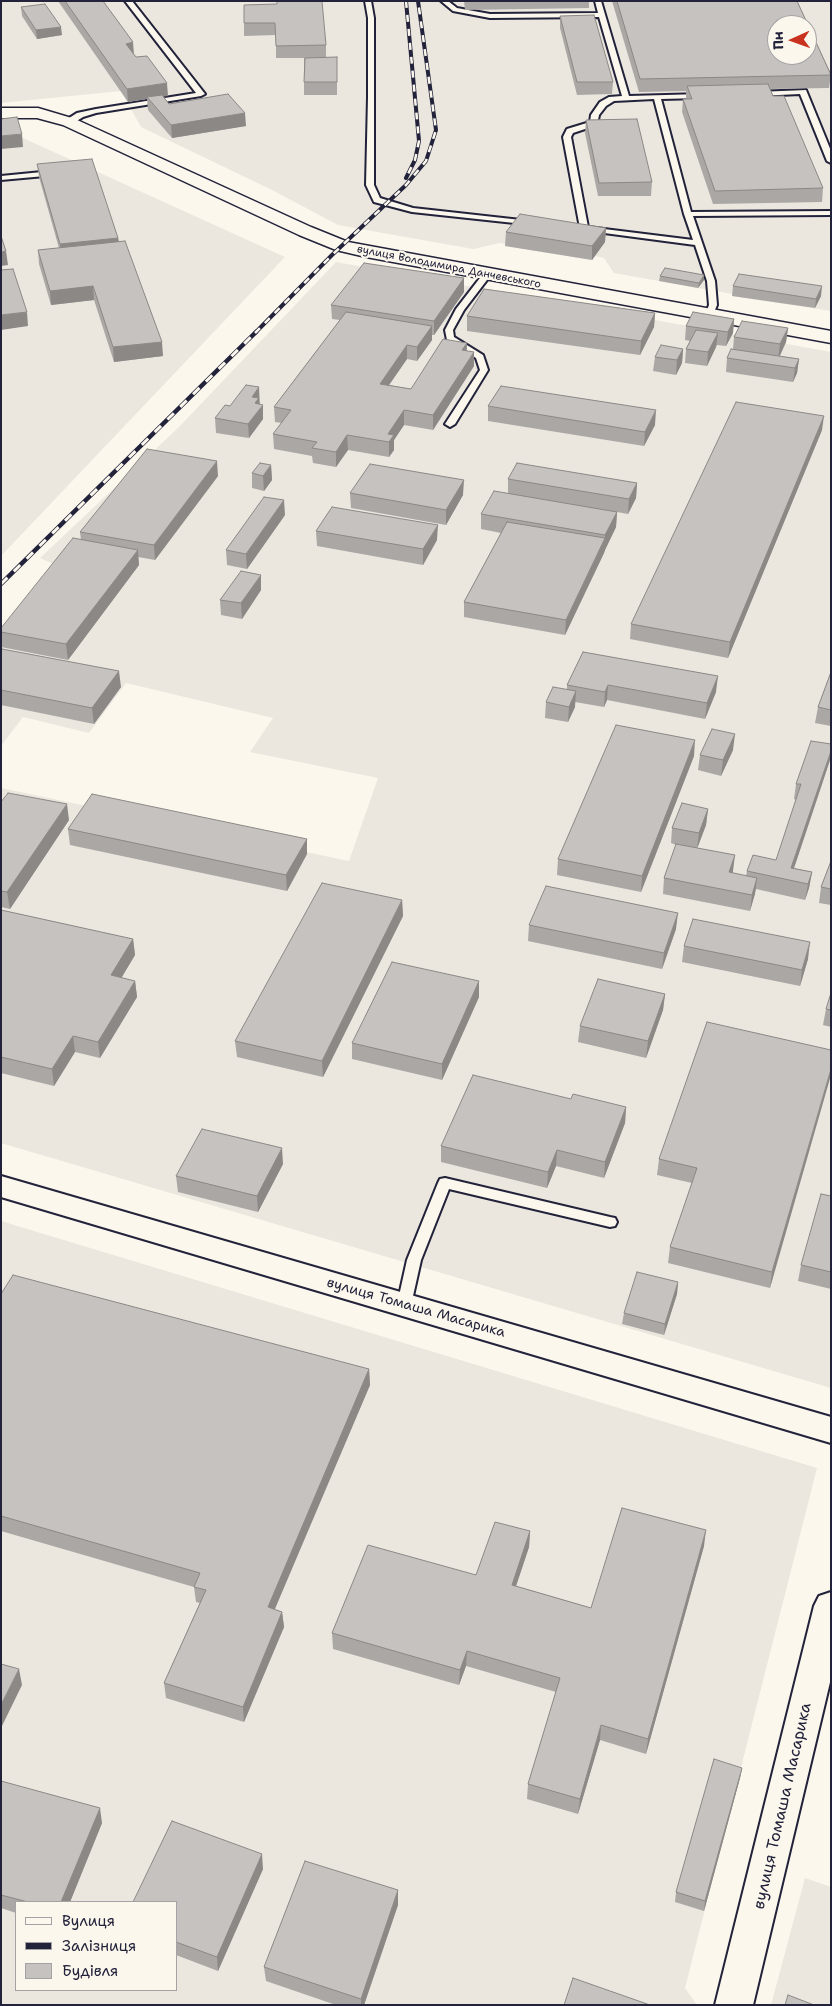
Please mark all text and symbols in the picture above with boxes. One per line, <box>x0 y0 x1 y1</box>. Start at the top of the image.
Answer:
north arrow <box>767 15 817 65</box>
text: Пн <box>769 31 787 50</box>
street label: вулиця Володимира Данчевського <box>356 243 542 291</box>
street label: вулиця Томаша Масарика <box>325 1274 507 1342</box>
street label: вулиця Томаша Масарика <box>750 1701 816 1911</box>
legend <box>15 1901 178 1991</box>
text: Вулиця <box>62 1911 115 1931</box>
text: Залізниця <box>62 1936 136 1956</box>
text: Будівля <box>62 1961 118 1981</box>

